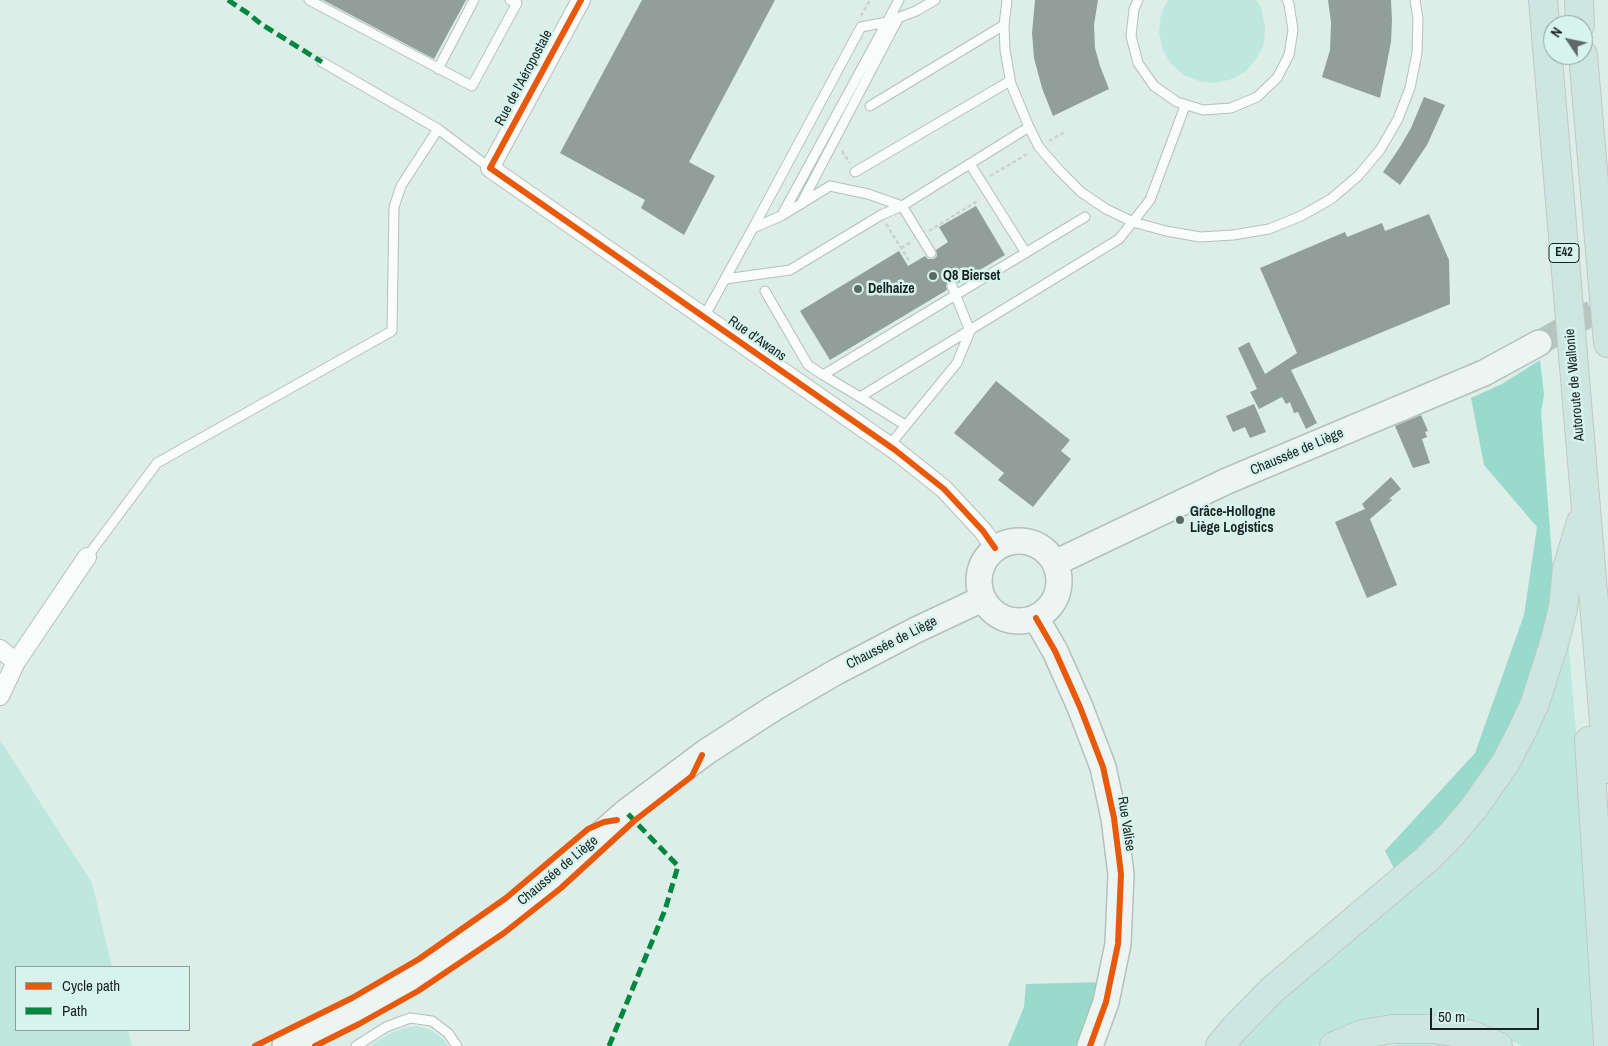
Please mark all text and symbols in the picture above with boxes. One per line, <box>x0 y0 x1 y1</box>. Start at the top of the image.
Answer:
north arrow <box>1543 15 1593 65</box>
text: N <box>1547 24 1566 41</box>
street label: Rue de l'Aéropostale <box>492 27 556 129</box>
road number: E42 <box>1549 244 1579 262</box>
place label: Q8 Bierset <box>943 268 1000 284</box>
marker: Q8 Bierset <box>927 270 939 282</box>
place label: Delhaize <box>868 281 915 297</box>
marker: Delhaize <box>852 283 864 295</box>
street label: Rue d'Awans <box>725 313 789 365</box>
street label: Autoroute de Wallonie <box>1562 328 1588 442</box>
street label: Chaussée de Liège <box>1248 425 1346 479</box>
place label: Grâce-Hollogne Liège Logistics <box>1190 504 1275 536</box>
marker: Grâce-Hollogne Liège Logistics <box>1174 514 1186 526</box>
street label: Chaussée de Liège <box>844 613 940 673</box>
street label: Rue Valise <box>1113 795 1139 853</box>
street label: Chaussée de Liège <box>514 833 602 909</box>
legend <box>15 966 190 1031</box>
text: Cycle path <box>62 975 120 996</box>
scale bar <box>1433 998 1542 1030</box>
text: Path <box>62 1000 87 1021</box>
text: 50 m <box>1438 1006 1465 1027</box>

